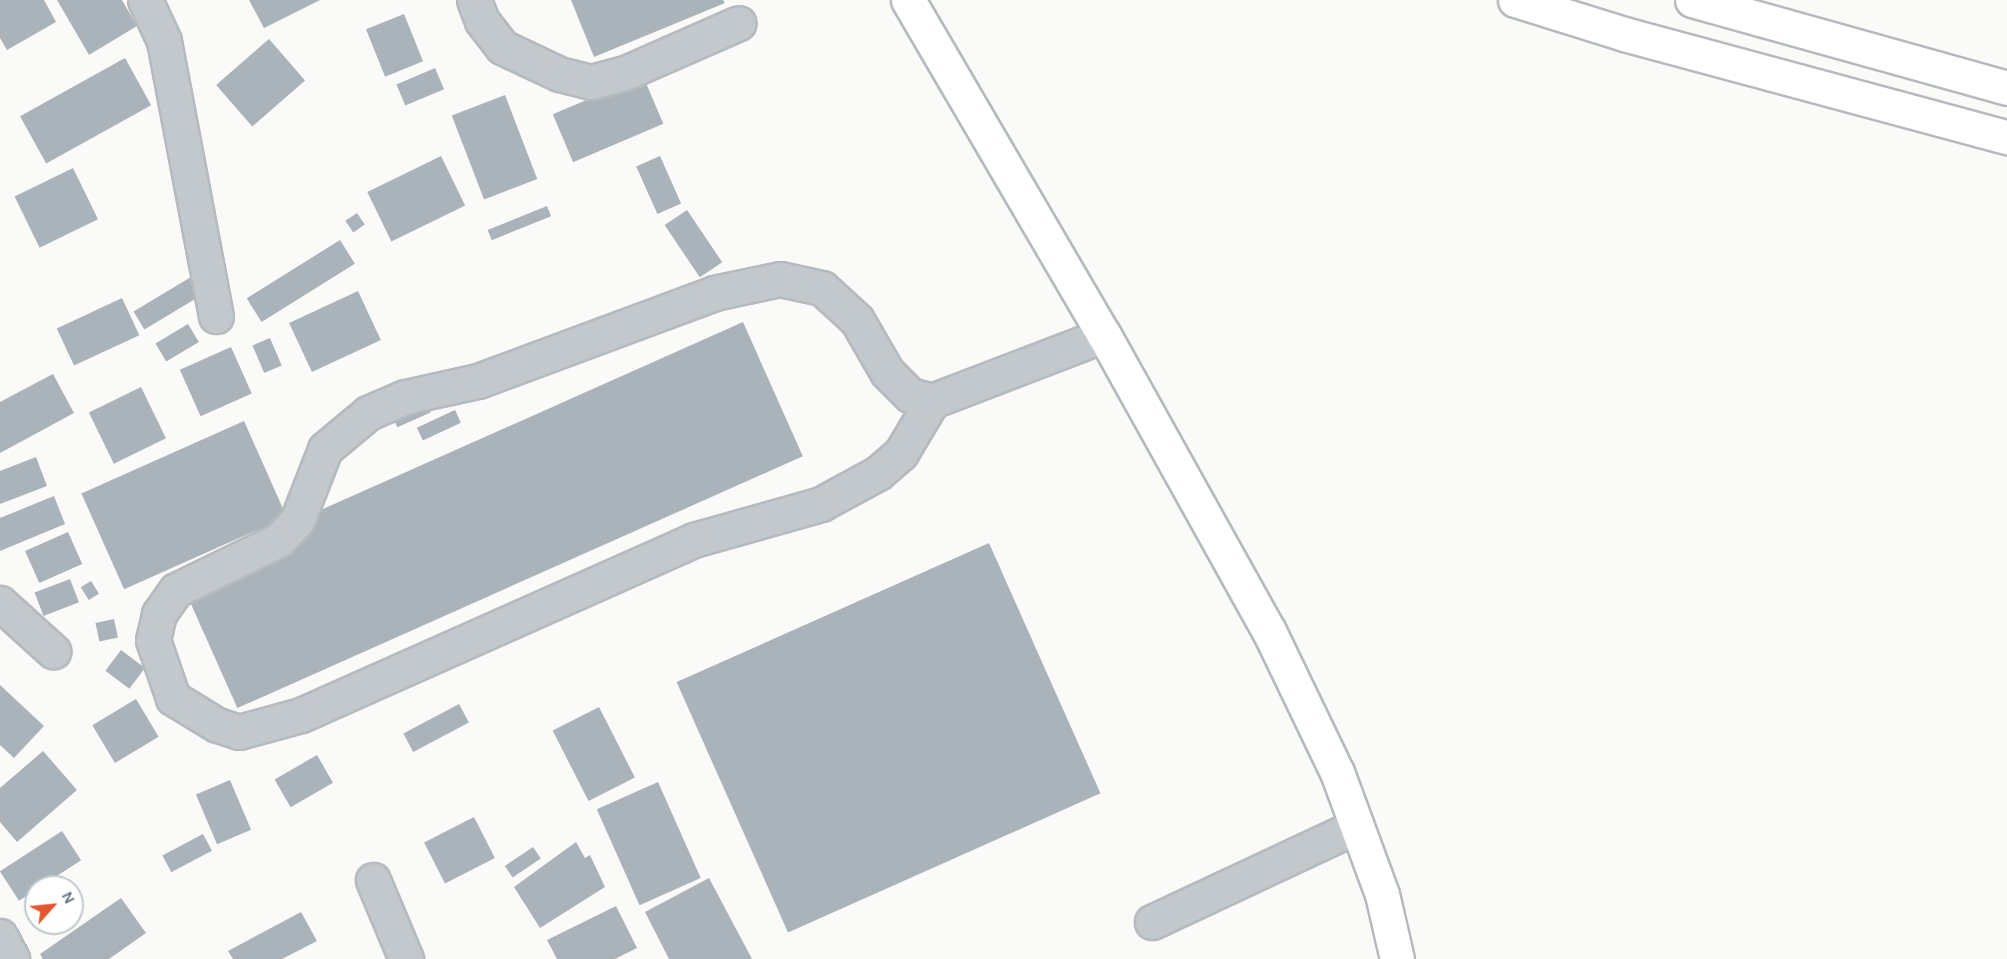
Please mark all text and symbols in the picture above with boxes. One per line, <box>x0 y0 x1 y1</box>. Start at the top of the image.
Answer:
north arrow <box>24 875 84 935</box>
text: N <box>58 888 80 907</box>

